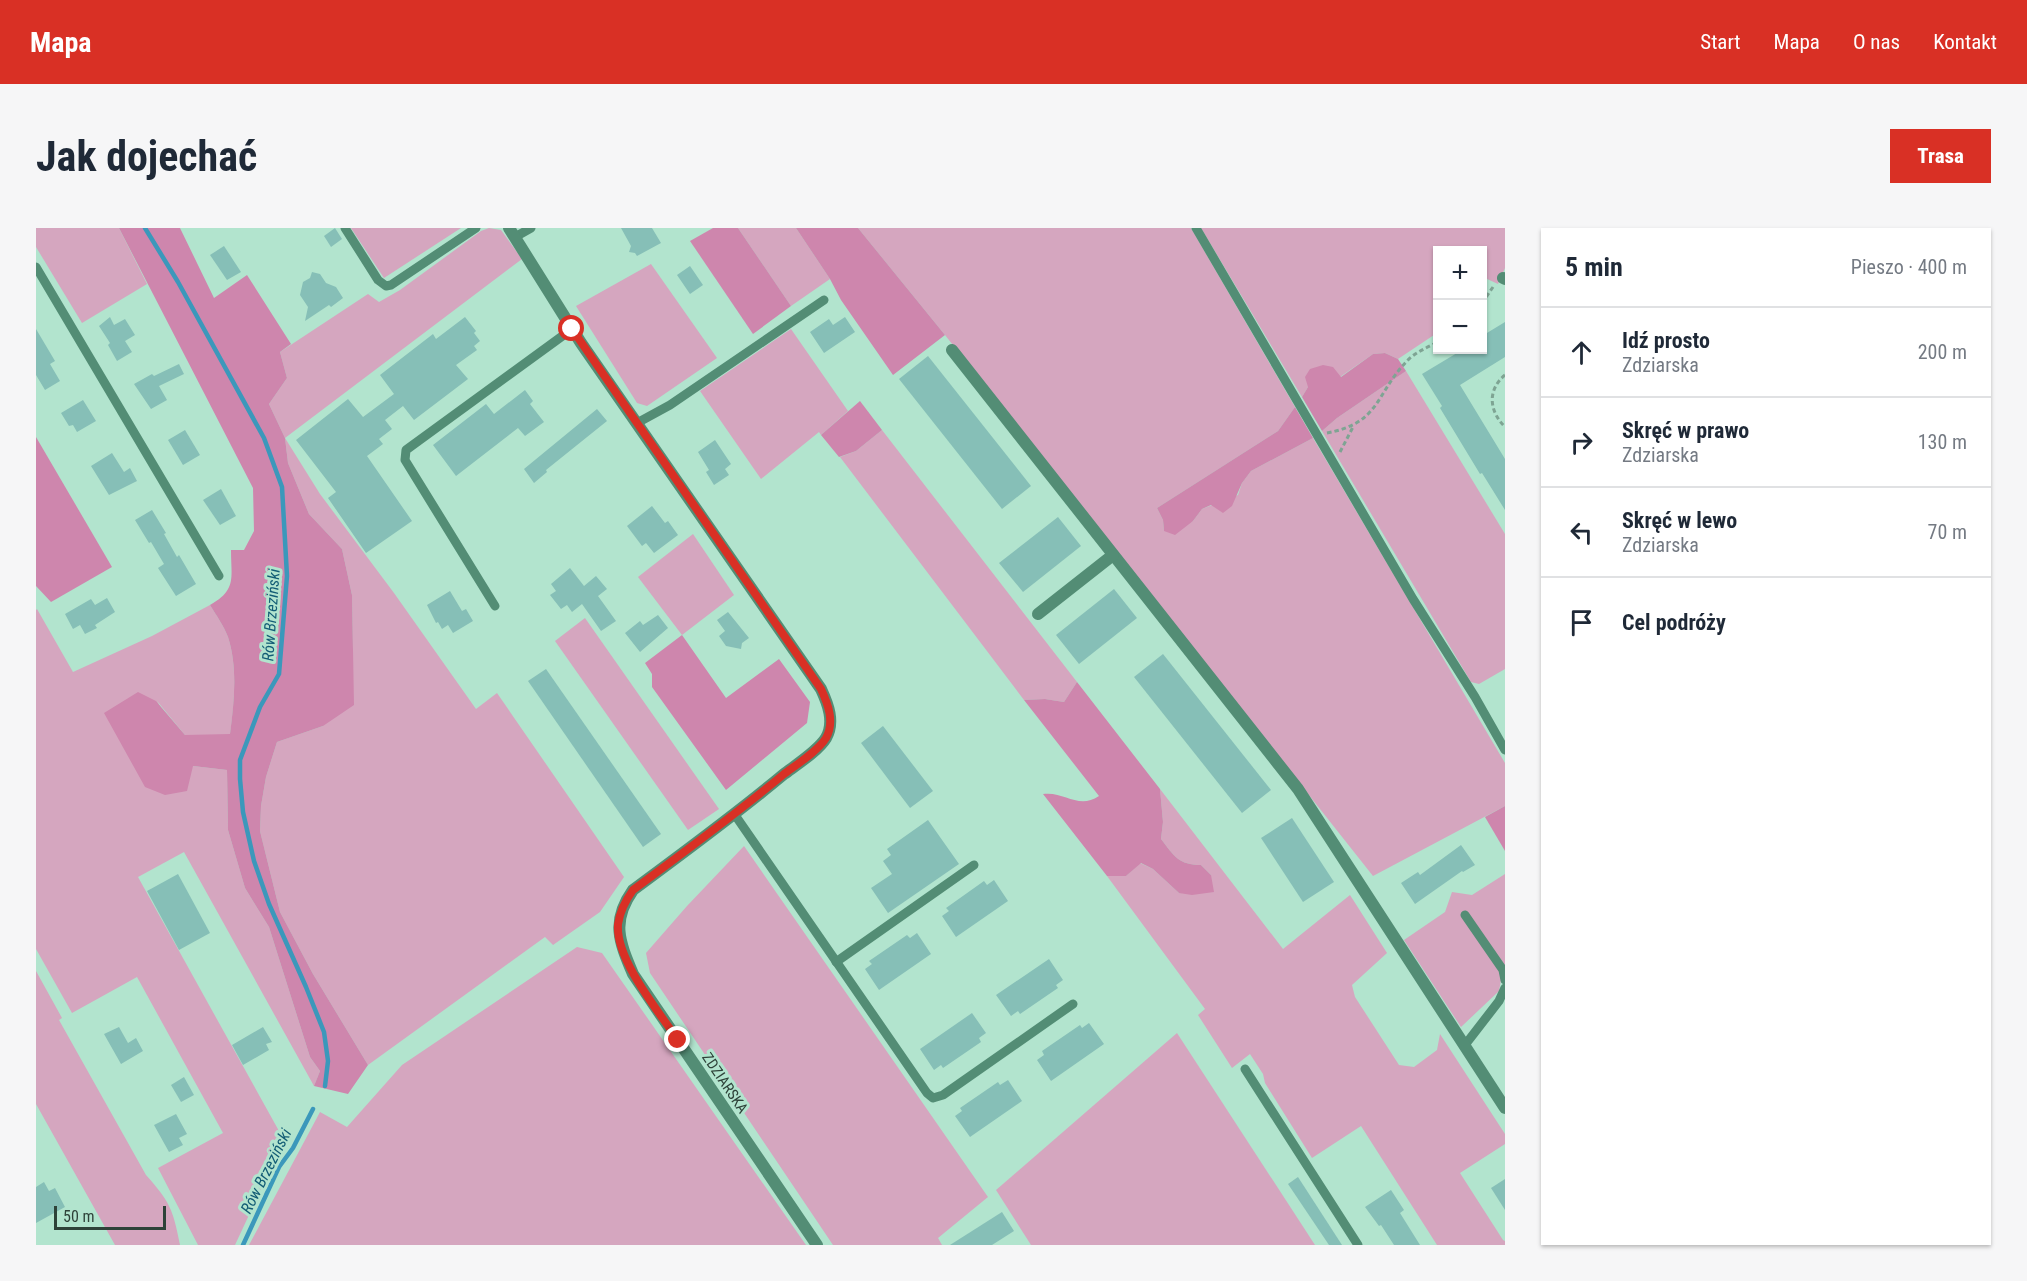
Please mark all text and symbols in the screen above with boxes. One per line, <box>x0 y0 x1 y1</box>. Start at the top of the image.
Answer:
text: Mapa <box>30 26 91 59</box>
text: Start <box>1700 30 1741 54</box>
text: Mapa <box>1774 30 1820 54</box>
text: O nas <box>1853 30 1900 54</box>
text: Kontakt <box>1933 30 1997 54</box>
button: Trasa <box>1890 129 1991 183</box>
text: Jak dojechać <box>36 132 257 181</box>
map controls <box>1433 246 1487 354</box>
button: + <box>1433 246 1487 300</box>
text: 5 min <box>1565 252 1623 282</box>
text: Pieszo · 400 m <box>1851 255 1967 279</box>
button: − <box>1433 300 1487 354</box>
route start <box>558 315 584 341</box>
text: Idź prosto <box>1622 328 1710 353</box>
icon: ahead <box>1565 336 1598 369</box>
text: 200 m <box>1918 340 1967 364</box>
text: Zdziarska <box>1622 353 1699 377</box>
text: Skręć w prawo <box>1622 418 1749 443</box>
icon: right <box>1565 426 1598 459</box>
text: 130 m <box>1918 430 1967 454</box>
text: Zdziarska <box>1622 443 1699 467</box>
text: Skręć w lewo <box>1622 508 1737 533</box>
icon: left <box>1565 516 1598 549</box>
text: 70 m <box>1928 520 1967 544</box>
text: Zdziarska <box>1622 533 1699 557</box>
water label: Rów Brzeziński <box>258 568 284 662</box>
icon: arrive <box>1565 606 1598 639</box>
text: Cel podróży <box>1622 610 1726 635</box>
route end <box>664 1026 690 1052</box>
street label: ZDZIARSKA <box>698 1049 752 1117</box>
water label: Rów Brzeziński <box>237 1125 296 1216</box>
scale bar <box>54 1203 166 1230</box>
text: 50 m <box>63 1207 95 1226</box>

